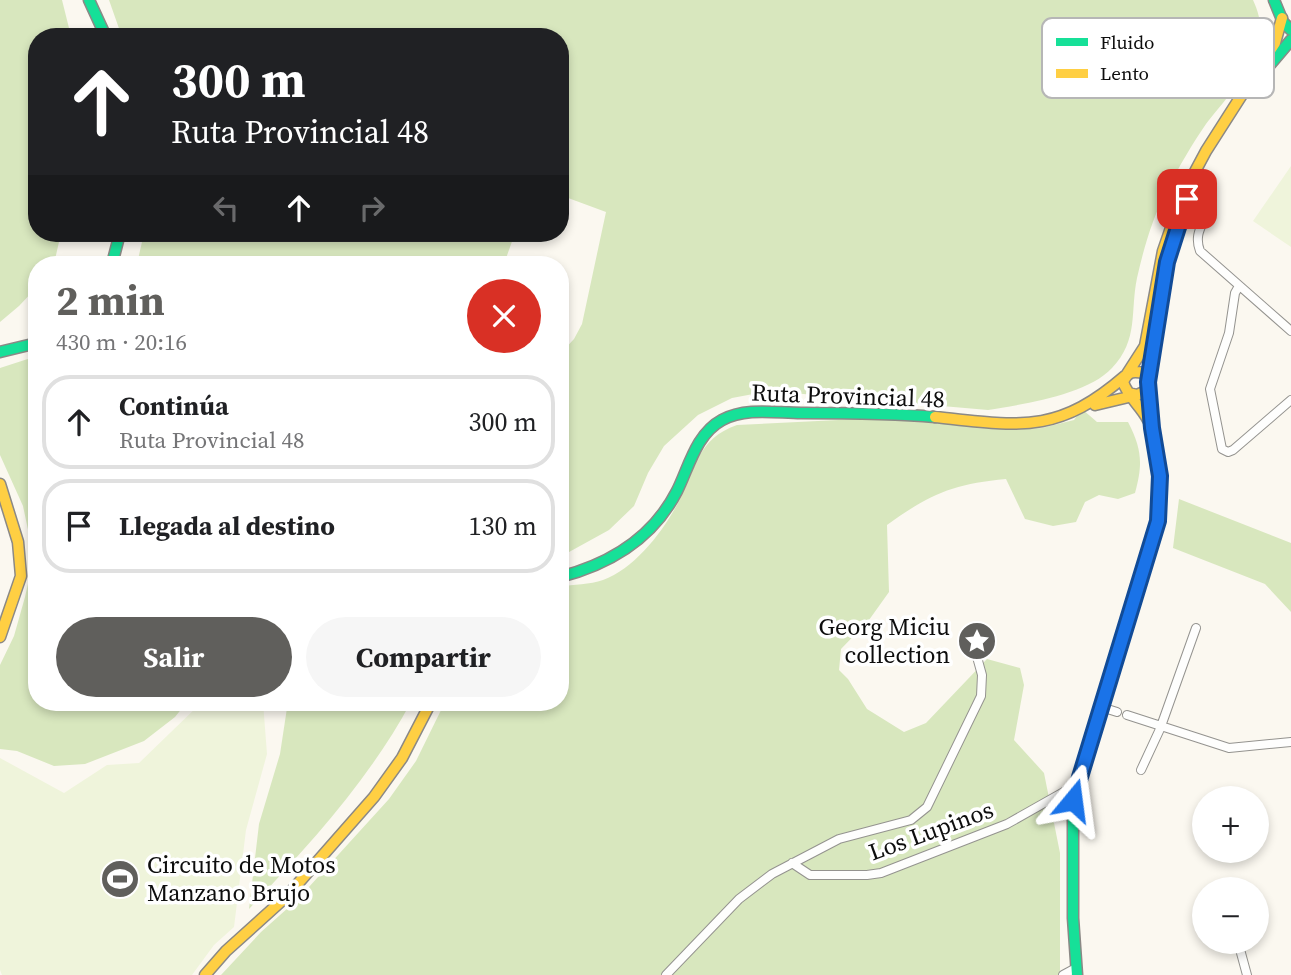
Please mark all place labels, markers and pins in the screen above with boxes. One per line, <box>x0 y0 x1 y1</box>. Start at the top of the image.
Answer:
pin <box>1157 169 1217 229</box>
place label: Georg Miciu collection <box>819 610 950 671</box>
place icon: Georg Miciu collection <box>956 620 998 662</box>
place label: Circuito de Motos Manzano Brujo <box>147 848 336 909</box>
sports icon: Circuito de Motos Manzano Brujo <box>99 858 141 900</box>

